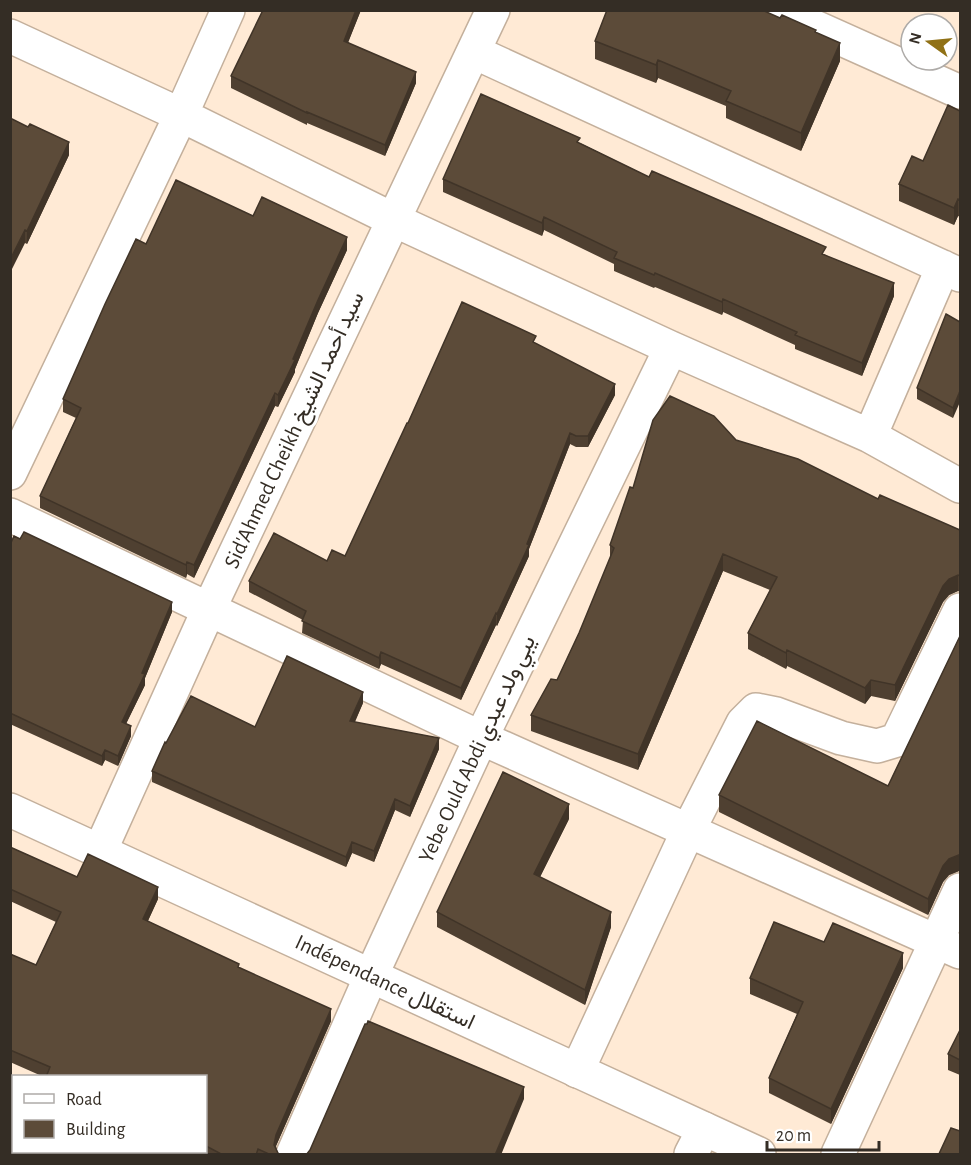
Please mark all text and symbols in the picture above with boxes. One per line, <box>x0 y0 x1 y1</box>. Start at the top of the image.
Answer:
north arrow <box>899 12 959 72</box>
text: N <box>906 31 925 46</box>
street label: Sid'Ahmed Cheikh سيد أحمد الشيخ <box>219 288 371 573</box>
street label: Yebe Ould Abdi يبي ولد عبدي <box>415 632 546 869</box>
street label: Indépendance استقلال <box>291 931 478 1034</box>
legend <box>12 1075 207 1153</box>
text: Road <box>66 1091 102 1109</box>
scale bar <box>767 1114 880 1152</box>
text: Building <box>66 1121 126 1139</box>
text: 20 m <box>776 1127 811 1145</box>

